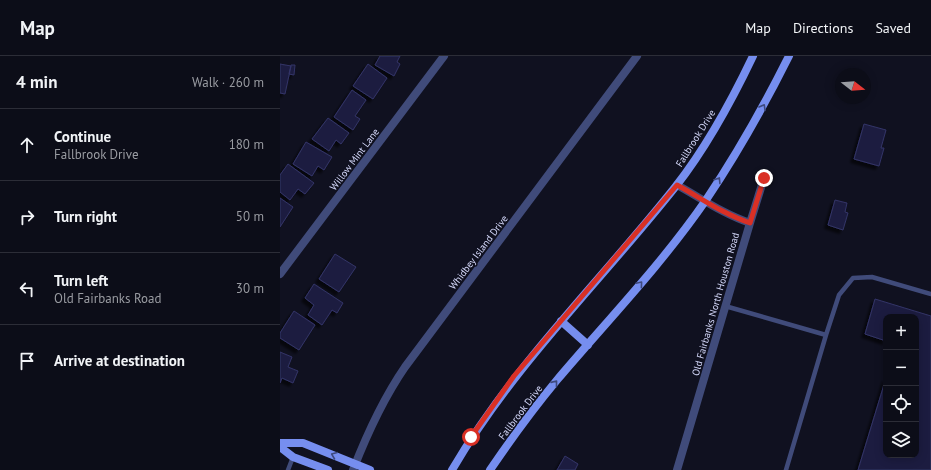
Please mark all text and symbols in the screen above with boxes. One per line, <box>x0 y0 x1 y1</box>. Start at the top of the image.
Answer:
text: Map <box>20 16 55 40</box>
text: Map <box>745 19 771 37</box>
text: Directions <box>793 19 853 37</box>
text: Saved <box>875 19 911 37</box>
north arrow <box>835 68 871 104</box>
text: 4 min <box>16 71 57 93</box>
text: Walk · 260 m <box>192 74 264 91</box>
one-way arrow <box>758 104 765 111</box>
street label: Fallbrook Drive <box>673 107 718 169</box>
street label: Willow Mint Lane <box>327 126 382 193</box>
text: Continue <box>54 127 111 146</box>
icon: ahead <box>16 134 38 156</box>
text: 180 m <box>229 136 264 153</box>
text: Fallbrook Drive <box>54 146 139 163</box>
route end <box>755 169 773 187</box>
one-way arrow <box>713 178 720 185</box>
icon: right <box>16 206 38 228</box>
text: Turn right <box>54 207 117 226</box>
text: 50 m <box>236 208 264 225</box>
street label: Whidbey Island Drive <box>446 212 511 292</box>
street label: Old Fairbanks North Houston Road <box>689 231 742 377</box>
text: Turn left <box>54 271 108 290</box>
icon: left <box>16 278 38 300</box>
text: 30 m <box>236 280 264 297</box>
one-way arrow <box>635 281 642 289</box>
text: Old Fairbanks Road <box>54 290 162 307</box>
map controls <box>883 314 919 458</box>
button: + <box>883 314 919 350</box>
icon: arrive <box>16 350 38 372</box>
button: − <box>883 350 919 386</box>
text: Arrive at destination <box>54 351 185 370</box>
one-way arrow <box>551 380 558 387</box>
street label: Fallbrook Drive <box>496 382 545 442</box>
button: locate <box>883 386 919 422</box>
button: layers <box>883 422 919 458</box>
route start <box>462 428 480 446</box>
one-way arrow <box>331 452 338 460</box>

